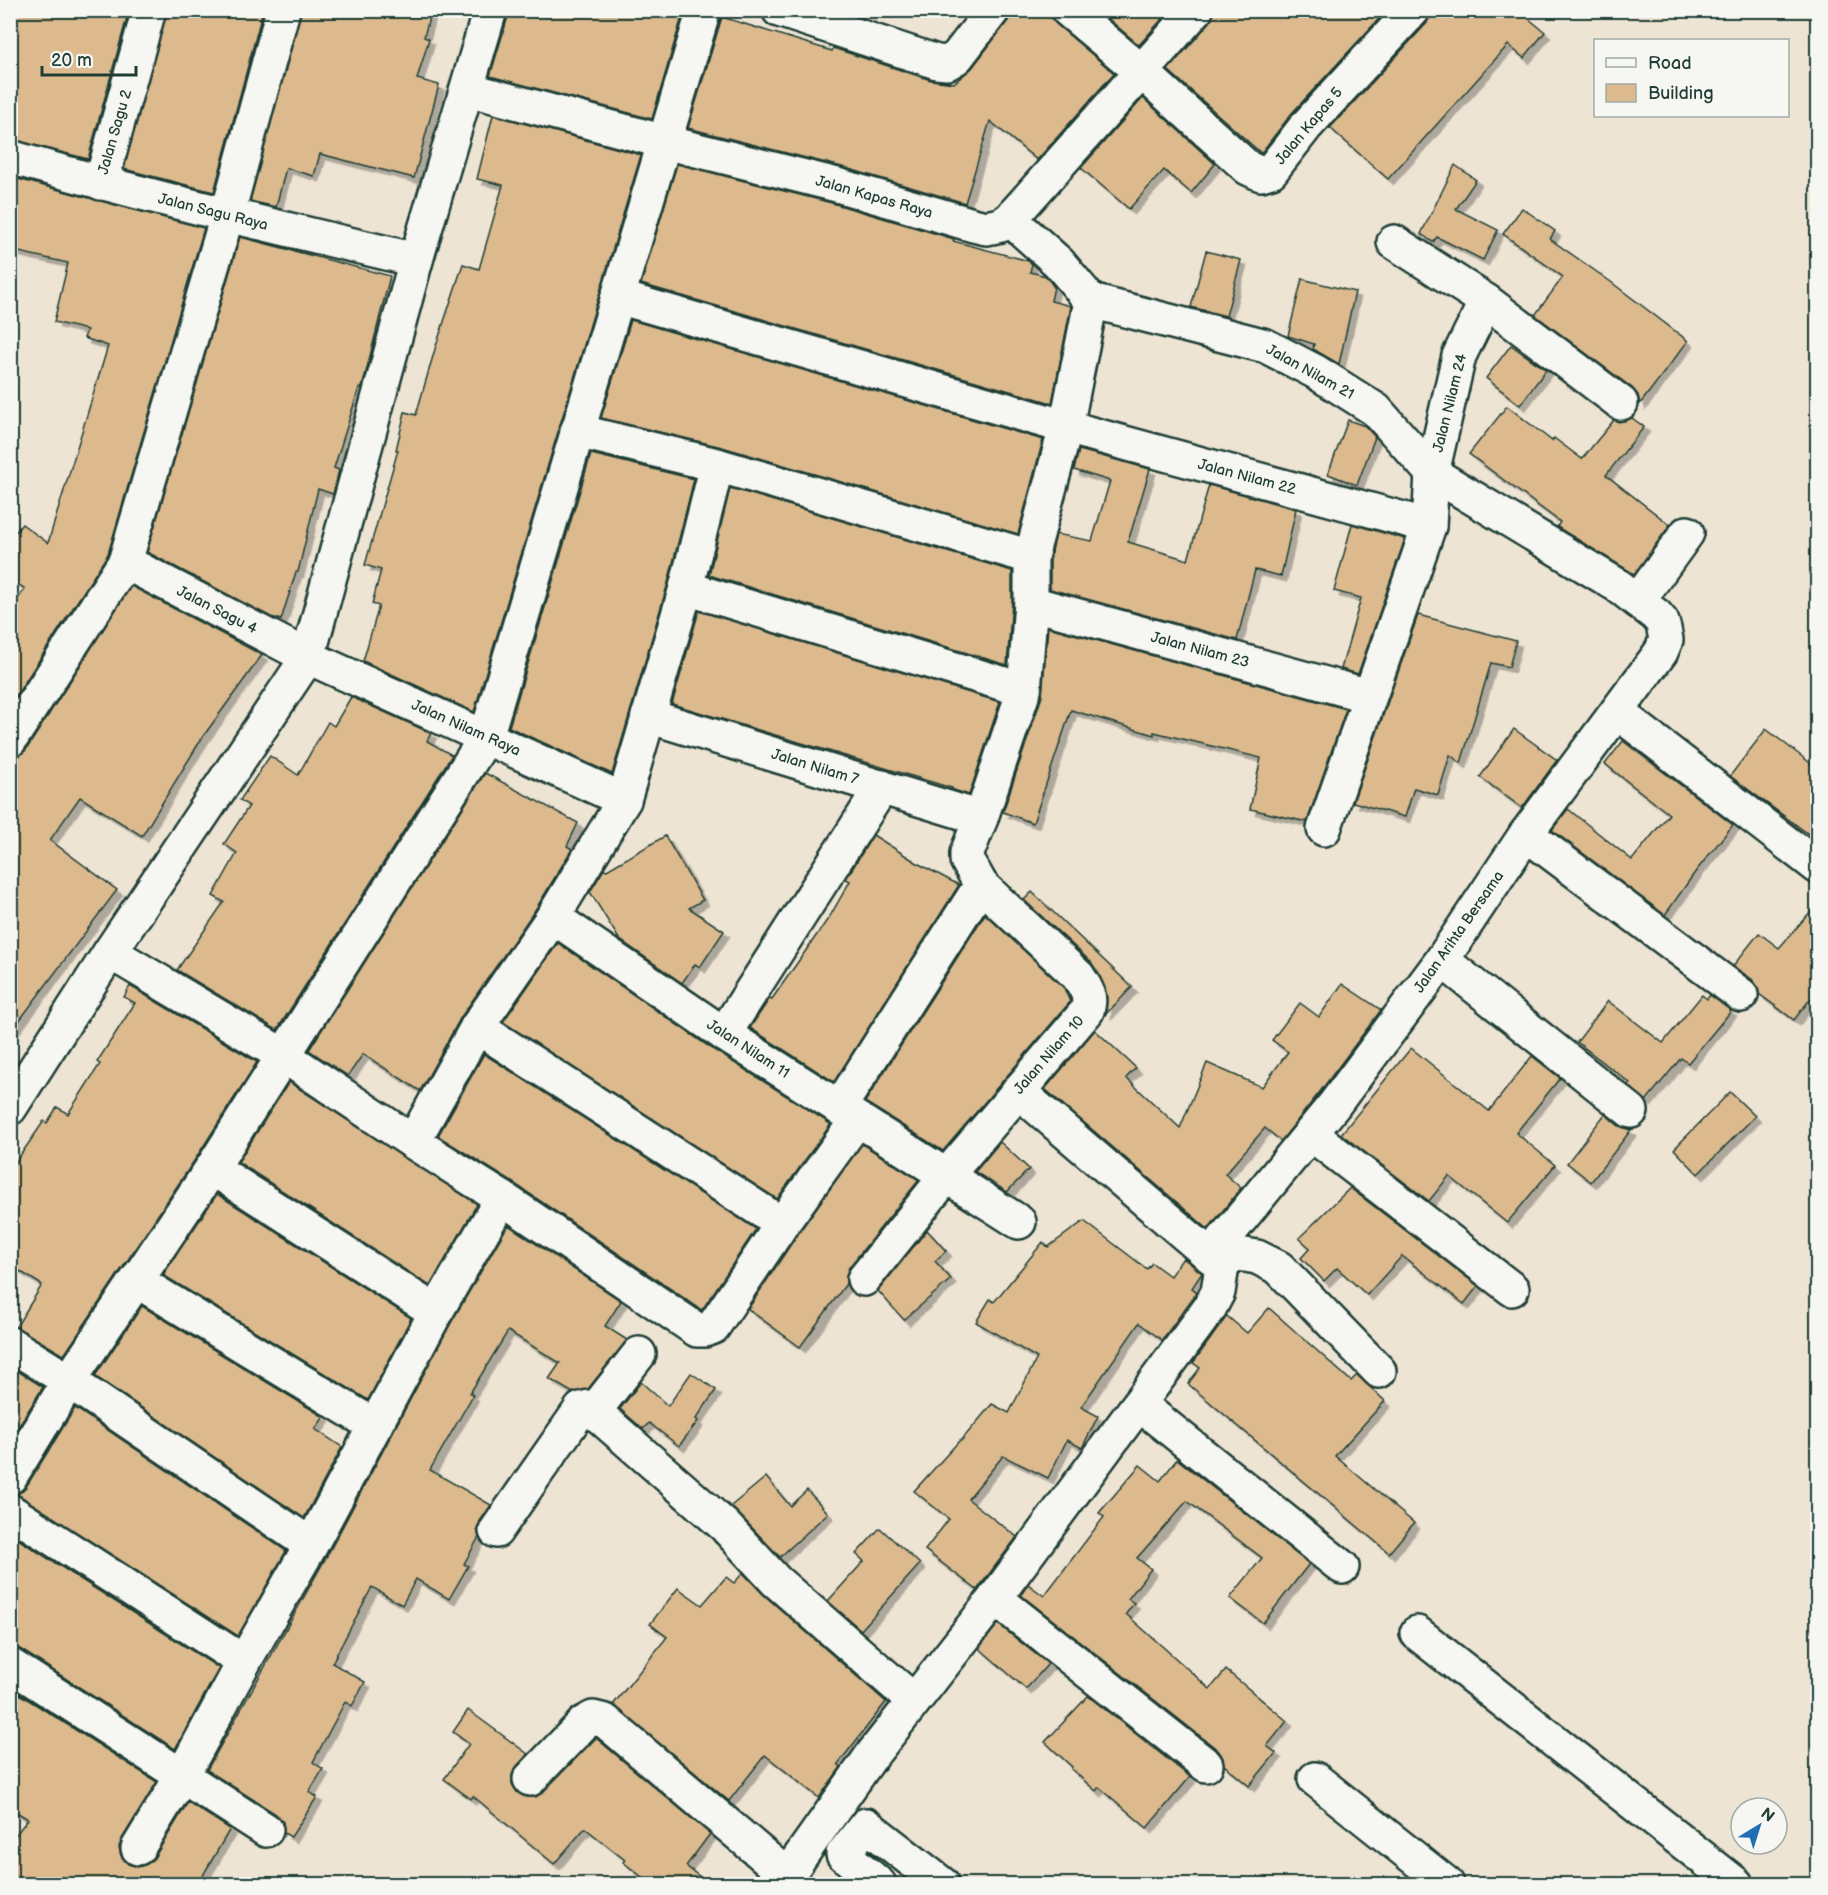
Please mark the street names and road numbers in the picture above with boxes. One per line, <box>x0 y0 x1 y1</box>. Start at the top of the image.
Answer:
street label: Jalan Kapas 5 <box>1271 83 1347 169</box>
street label: Jalan Sagu 2 <box>94 87 136 177</box>
street label: Jalan Kapas Raya <box>813 171 935 223</box>
street label: Jalan Sagu Raya <box>156 189 270 235</box>
street label: Jalan Nilam 21 <box>1263 340 1357 404</box>
street label: Jalan Nilam 24 <box>1429 352 1471 454</box>
street label: Jalan Nilam 22 <box>1196 455 1298 499</box>
street label: Jalan Sagu 4 <box>174 582 260 638</box>
street label: Jalan Nilam 23 <box>1149 628 1251 672</box>
street label: Jalan Nilam Raya <box>409 695 523 761</box>
street label: Jalan Nilam 7 <box>769 745 862 789</box>
street label: Jalan Arihta Bersama <box>1410 867 1508 997</box>
street label: Jalan Nilam 10 <box>1010 1012 1088 1098</box>
street label: Jalan Nilam 11 <box>703 1015 793 1083</box>

